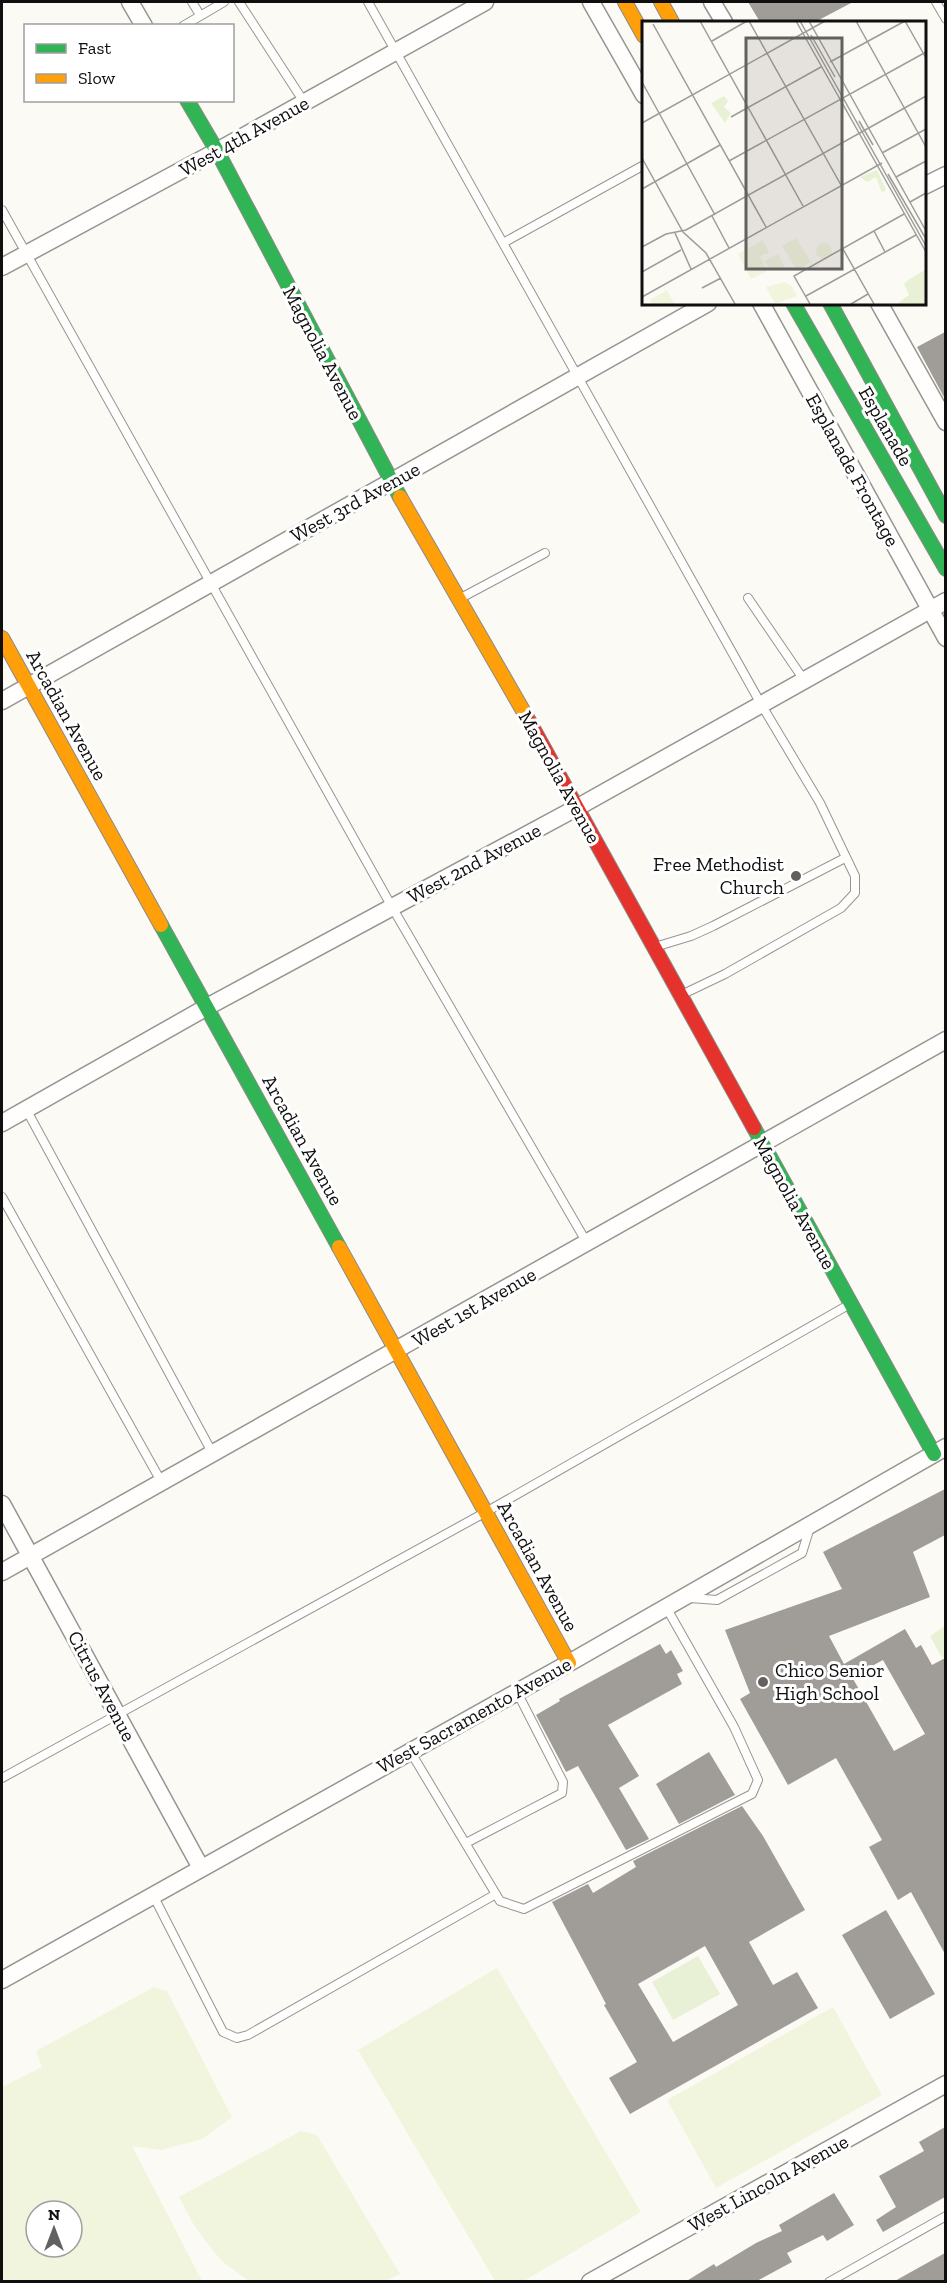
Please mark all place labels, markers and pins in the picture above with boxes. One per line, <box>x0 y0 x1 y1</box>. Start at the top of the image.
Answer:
place label: Free Methodist Church <box>653 852 785 899</box>
marker: Free Methodist Church <box>789 869 803 883</box>
place label: Chico Senior High School <box>775 1658 885 1705</box>
marker: Chico Senior High School <box>756 1675 770 1689</box>

